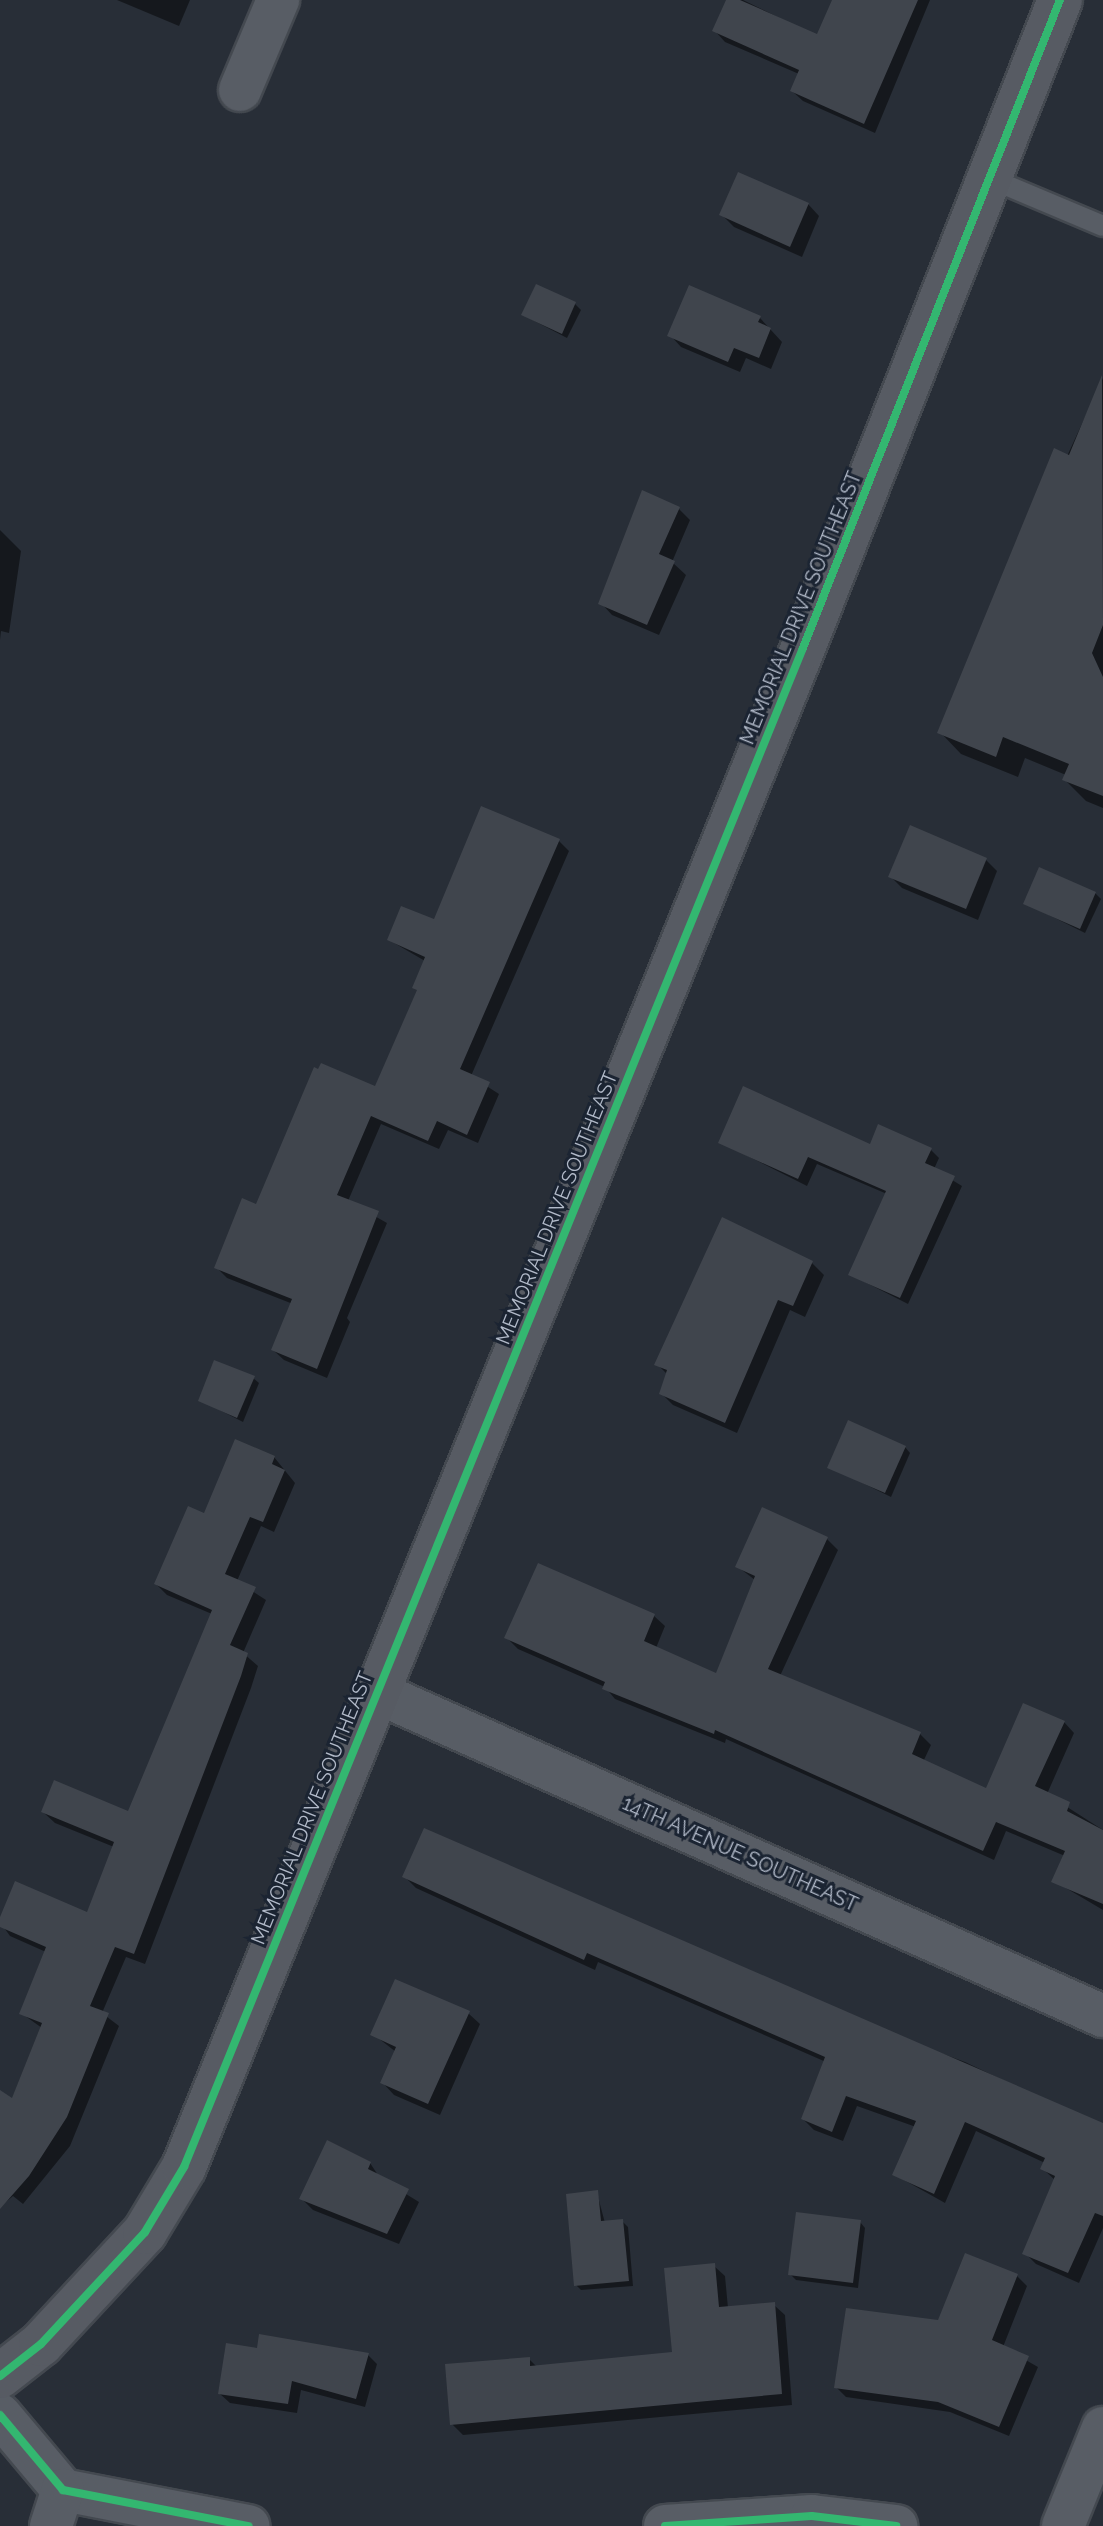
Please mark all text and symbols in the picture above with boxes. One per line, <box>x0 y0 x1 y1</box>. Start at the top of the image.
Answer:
street label: MEMORIAL DRIVE SOUTHEAST <box>735 468 867 748</box>
street label: MEMORIAL DRIVE SOUTHEAST <box>491 1068 623 1348</box>
street label: MEMORIAL DRIVE SOUTHEAST <box>246 1668 378 1948</box>
street label: 14TH AVENUE SOUTHEAST <box>618 1791 862 1917</box>

